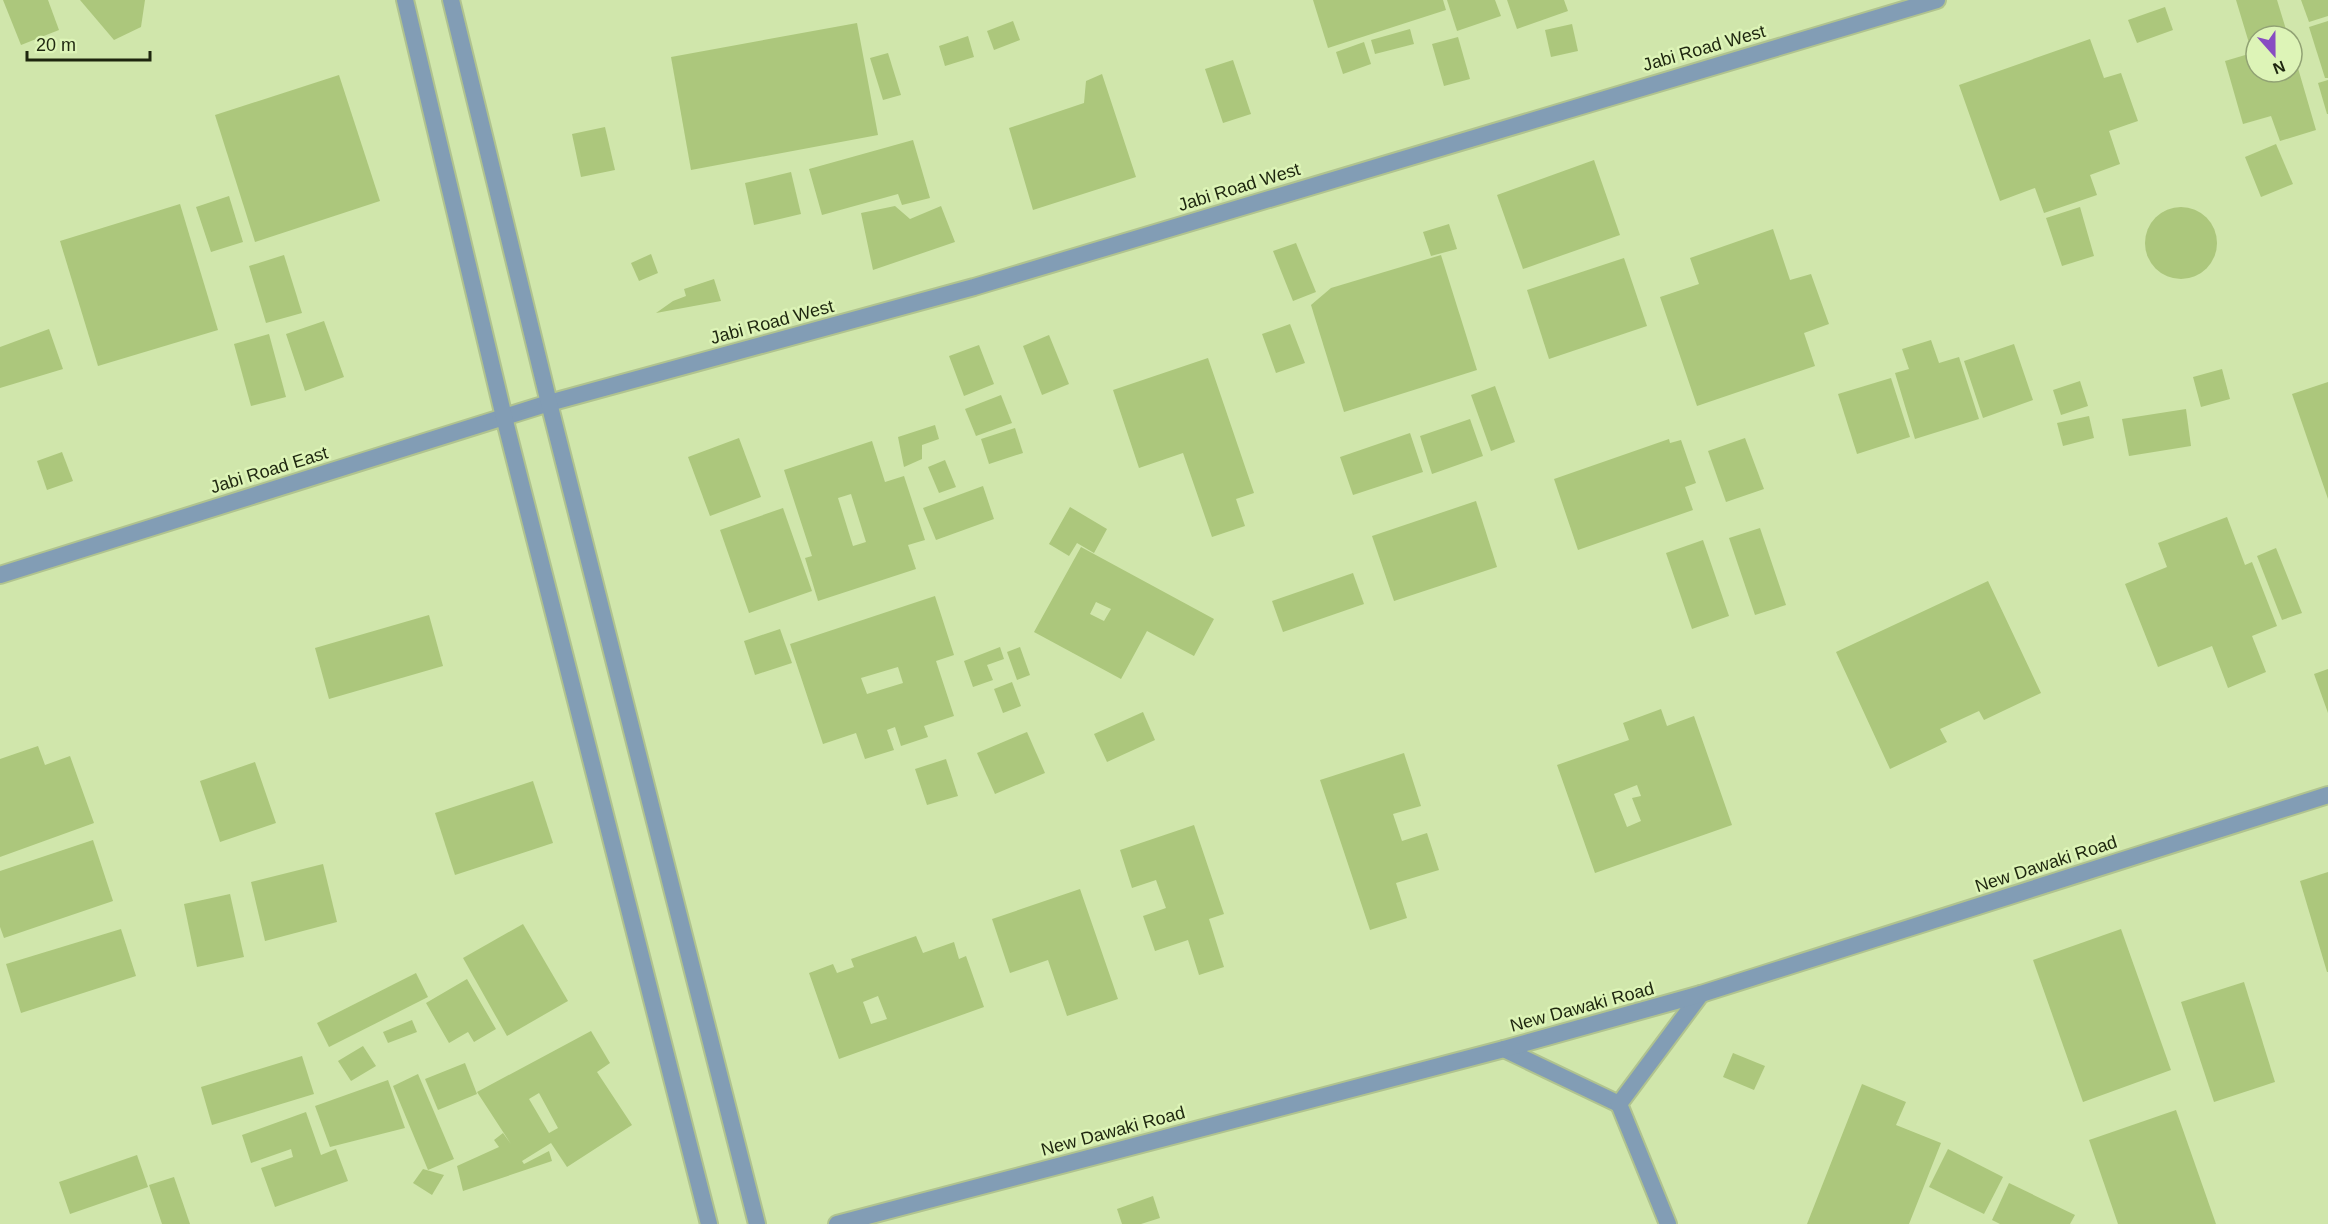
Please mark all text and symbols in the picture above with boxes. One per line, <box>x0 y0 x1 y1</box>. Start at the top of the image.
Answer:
street label: Jabi Road West <box>1640 21 1768 75</box>
scale bar <box>27 24 150 62</box>
north arrow <box>2244 24 2304 84</box>
text: 20 m <box>36 35 76 55</box>
text: N <box>2271 58 2288 78</box>
street label: Jabi Road West <box>1175 159 1303 215</box>
street label: Jabi Road West <box>708 296 836 348</box>
street label: Jabi Road East <box>208 443 330 497</box>
street label: New Dawaki Road <box>1973 832 2119 896</box>
street label: New Dawaki Road <box>1508 978 1656 1036</box>
street label: New Dawaki Road <box>1039 1102 1187 1160</box>

